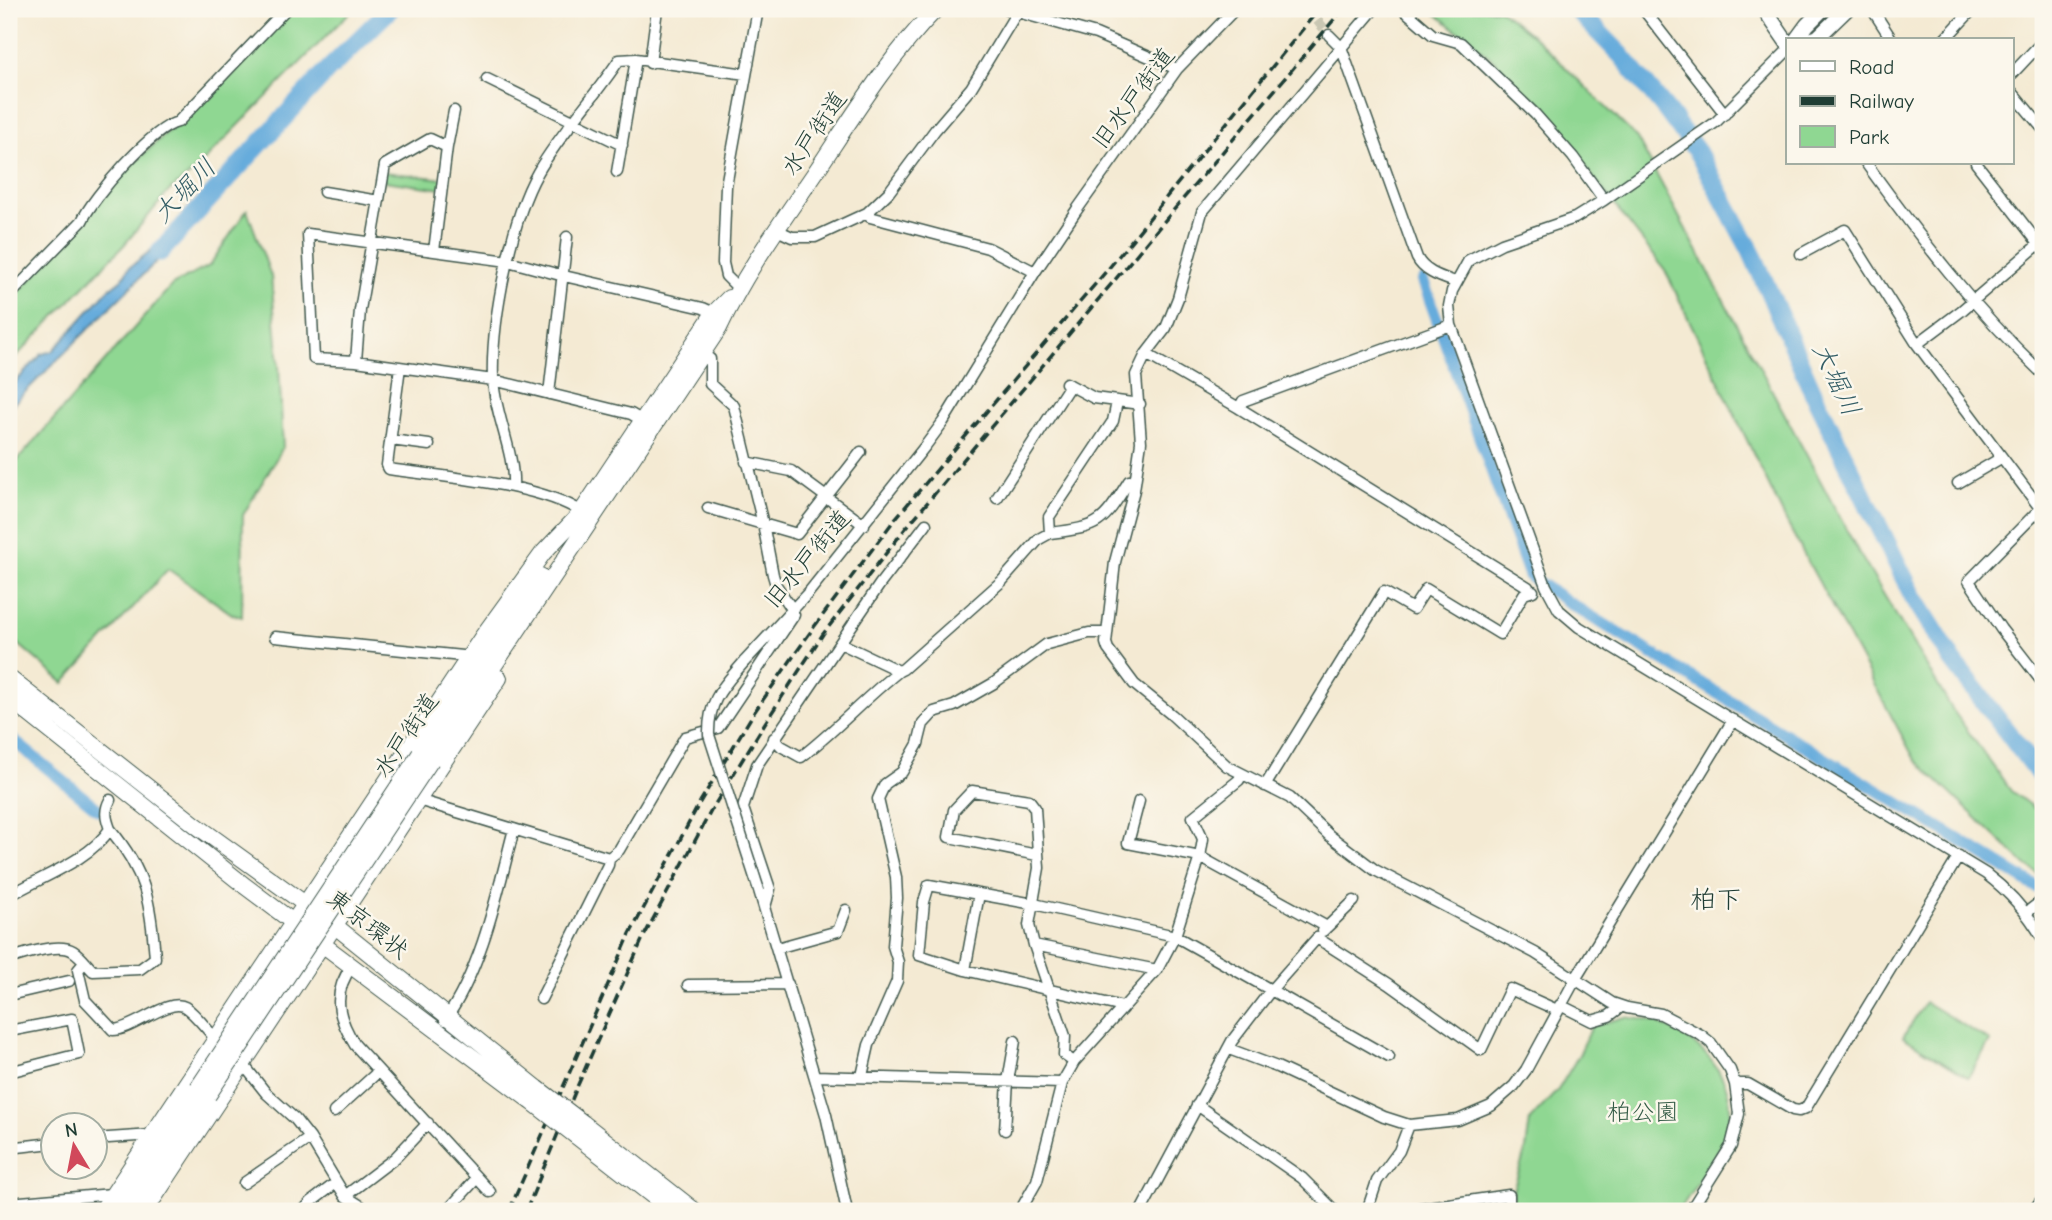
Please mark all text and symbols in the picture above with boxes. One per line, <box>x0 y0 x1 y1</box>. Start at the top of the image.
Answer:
legend <box>1786 38 2014 164</box>
street label: 旧水戸街道 <box>1086 42 1180 154</box>
text: Road <box>1849 55 1894 79</box>
street label: 水戸街道 <box>776 85 852 181</box>
text: Railway <box>1849 89 1914 113</box>
text: Park <box>1849 125 1889 149</box>
water label: 大堀川 <box>147 152 223 229</box>
water label: 大堀川 <box>1806 338 1866 421</box>
street label: 旧水戸街道 <box>758 504 856 614</box>
street label: 水戸街道 <box>368 687 444 783</box>
street label: 東京環状 <box>322 883 414 965</box>
district label: 柏下 <box>1690 885 1742 915</box>
park label: 柏公園 <box>1607 1098 1679 1126</box>
north arrow <box>38 1112 108 1182</box>
text: N <box>63 1118 79 1142</box>

